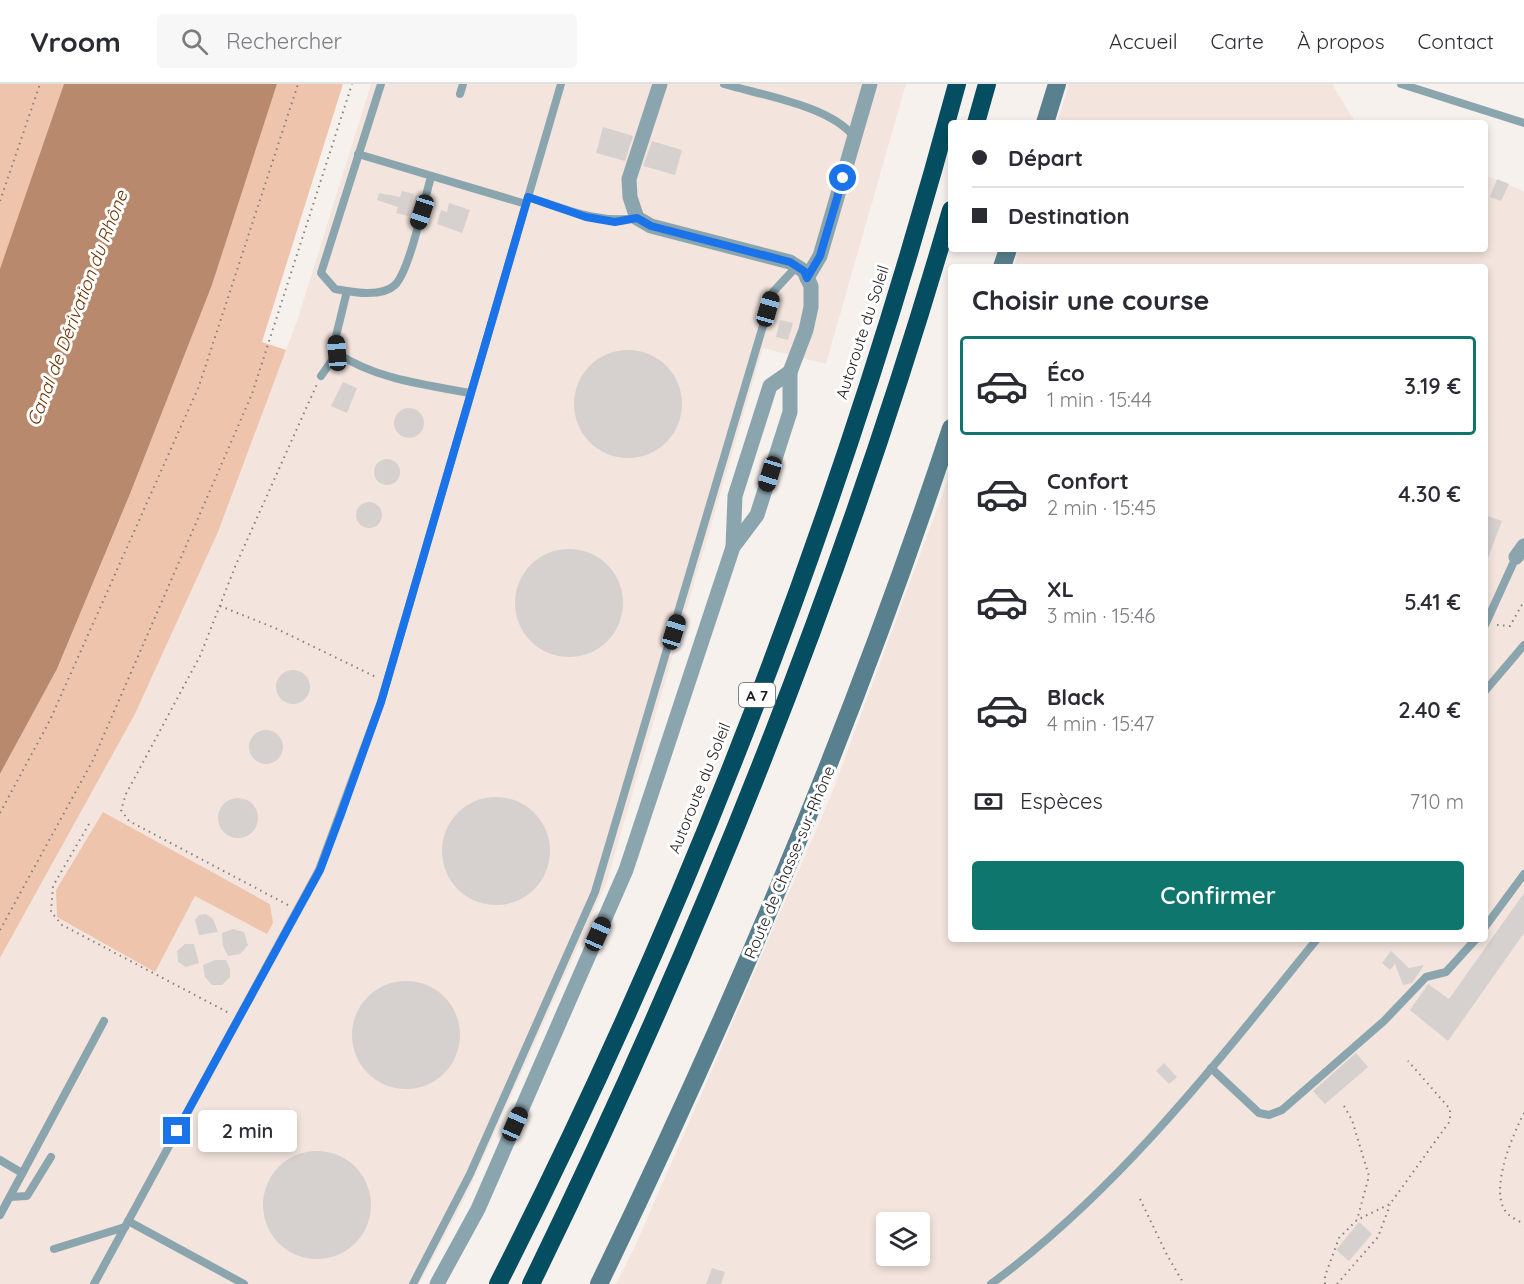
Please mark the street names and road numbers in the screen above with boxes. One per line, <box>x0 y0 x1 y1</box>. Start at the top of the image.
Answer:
street label: Autoroute du Soleil <box>831 263 893 401</box>
road number: A 7 <box>739 683 775 707</box>
street label: Autoroute du Soleil <box>664 720 734 856</box>
street label: Route de Chasse-sur-Rhône <box>739 763 839 961</box>

